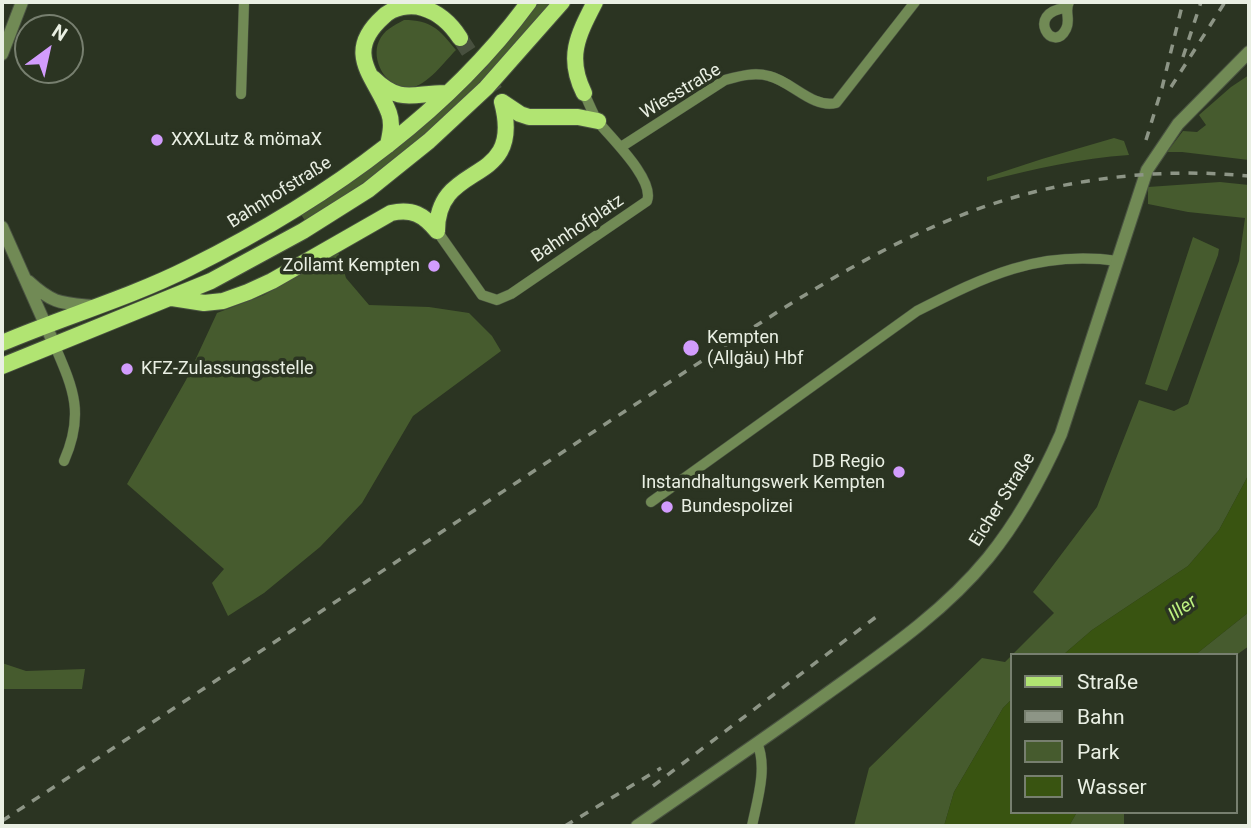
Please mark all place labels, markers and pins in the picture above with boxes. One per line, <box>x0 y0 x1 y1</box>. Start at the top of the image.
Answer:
place label: XXXLutz & mömaX <box>171 129 322 151</box>
marker: XXXLutz & mömaX <box>149 132 165 148</box>
place label: Zollamt Kempten <box>283 255 420 277</box>
marker: Zollamt Kempten <box>426 258 442 274</box>
place label: Kempten (Allgäu) Hbf <box>707 327 803 370</box>
marker: Kempten (Allgäu) Hbf <box>681 338 701 358</box>
place label: KFZ-Zulassungsstelle <box>141 358 314 380</box>
marker: KFZ-Zulassungsstelle <box>119 361 135 377</box>
place label: DB Regio Instandhaltungswerk Kempten <box>641 451 885 494</box>
marker: DB Regio Instandhaltungswerk Kempten <box>891 464 907 480</box>
place label: Bundespolizei <box>681 496 793 518</box>
marker: Bundespolizei <box>659 499 675 515</box>

